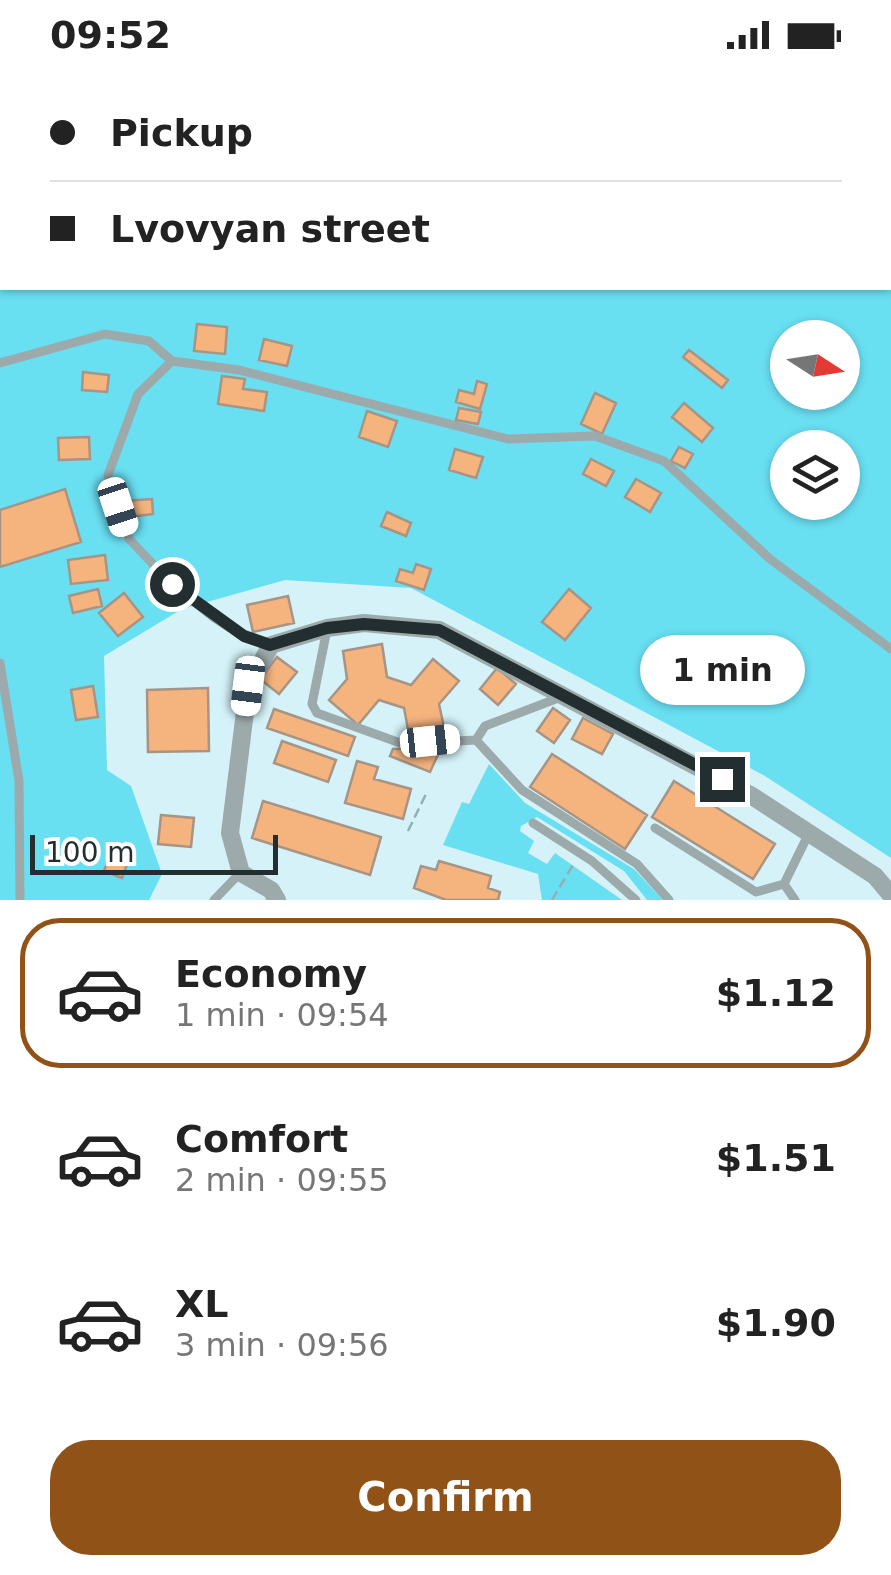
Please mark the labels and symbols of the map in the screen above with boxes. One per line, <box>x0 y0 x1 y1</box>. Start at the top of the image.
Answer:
north arrow <box>770 320 860 410</box>
car <box>94 474 142 540</box>
route start <box>150 562 195 607</box>
callout: 1 min <box>640 634 804 704</box>
car <box>229 654 267 718</box>
car <box>399 723 461 759</box>
route end <box>700 757 745 802</box>
scale bar <box>30 830 278 874</box>

